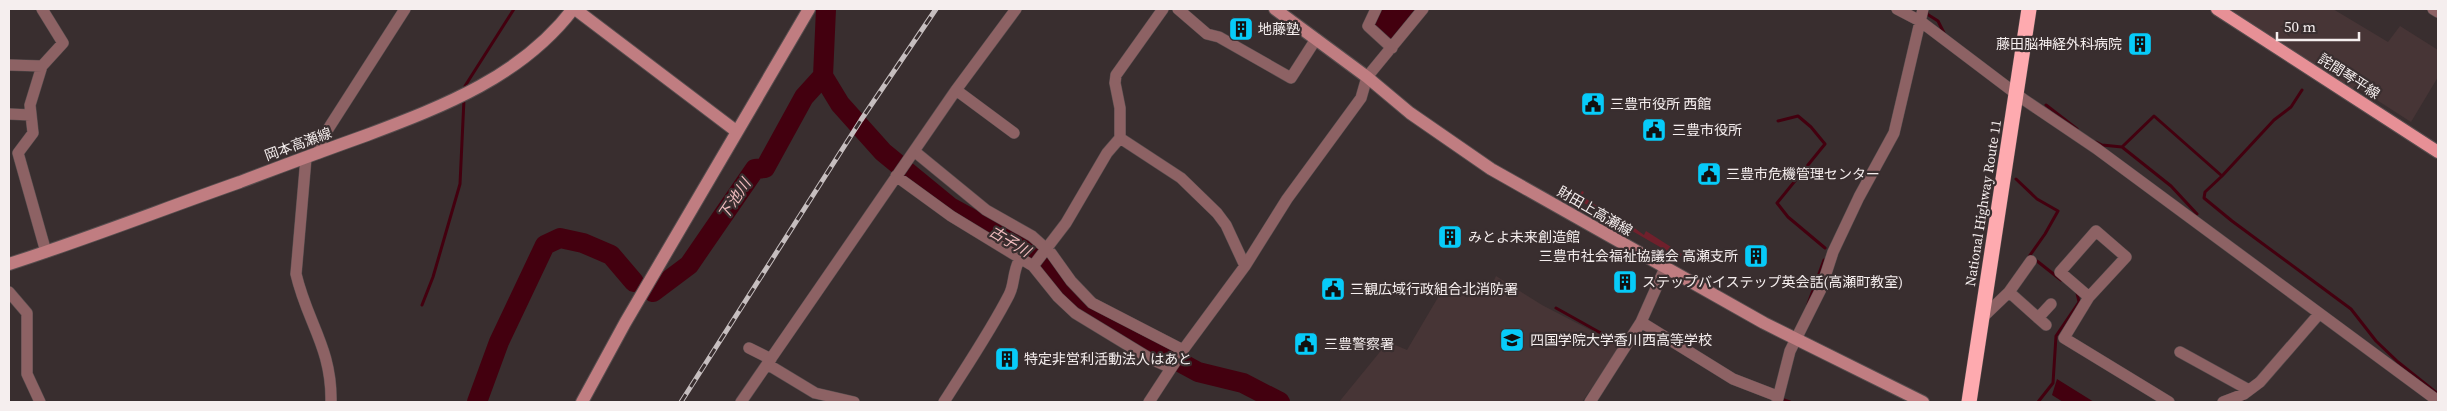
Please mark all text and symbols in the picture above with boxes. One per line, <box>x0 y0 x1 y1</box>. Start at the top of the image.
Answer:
scale bar <box>2277 10 2360 42</box>
building icon: 地藤塾 <box>1228 16 1254 42</box>
text: 50 m <box>2284 16 2316 37</box>
place label: 地藤塾 <box>1258 19 1300 39</box>
building icon: 藤田脳神経外科病院 <box>2127 31 2153 57</box>
place label: 藤田脳神経外科病院 <box>1996 34 2122 54</box>
street label: 詫間琴平線 <box>2314 49 2384 103</box>
public building icon: 三豊市役所 西館 <box>1580 91 1606 117</box>
place label: 三豊市役所 西館 <box>1610 94 1711 114</box>
public building icon: 三豊市役所 <box>1641 117 1667 143</box>
street label: National Highway Route 11 <box>1960 118 2006 288</box>
place label: 三豊市役所 <box>1672 120 1742 140</box>
street label: 岡本高瀬線 <box>262 123 334 165</box>
public building icon: 三豊市危機管理センター <box>1696 161 1722 187</box>
place label: 三豊市危機管理センター <box>1726 164 1880 184</box>
water label: 下池川 <box>713 173 756 224</box>
street label: 財田上高瀬線 <box>1554 181 1636 241</box>
water label: 古子川 <box>985 220 1036 263</box>
building icon: みとよ未来創造館 <box>1437 224 1463 250</box>
place label: みとよ未来創造館 <box>1468 227 1580 247</box>
building icon: 三豊市社会福祉協議会 高瀬支所 <box>1743 243 1769 269</box>
place label: 三豊市社会福祉協議会 高瀬支所 <box>1539 246 1738 266</box>
building icon: ステップバイステップ英会話(高瀬町教室) <box>1612 269 1638 295</box>
place label: ステップバイステップ英会話(高瀬町教室) <box>1642 272 1903 292</box>
public building icon: 三観広域行政組合北消防署 <box>1320 276 1346 302</box>
place label: 三観広域行政組合北消防署 <box>1350 279 1518 299</box>
school or university icon: 四国学院大学香川西高等学校 <box>1499 327 1525 353</box>
place label: 四国学院大学香川西高等学校 <box>1530 330 1712 350</box>
public building icon: 三豊警察署 <box>1293 331 1319 357</box>
place label: 三豊警察署 <box>1324 334 1394 354</box>
building icon: 特定非営利活動法人はあと <box>994 346 1020 372</box>
place label: 特定非営利活動法人はあと <box>1024 349 1192 369</box>

